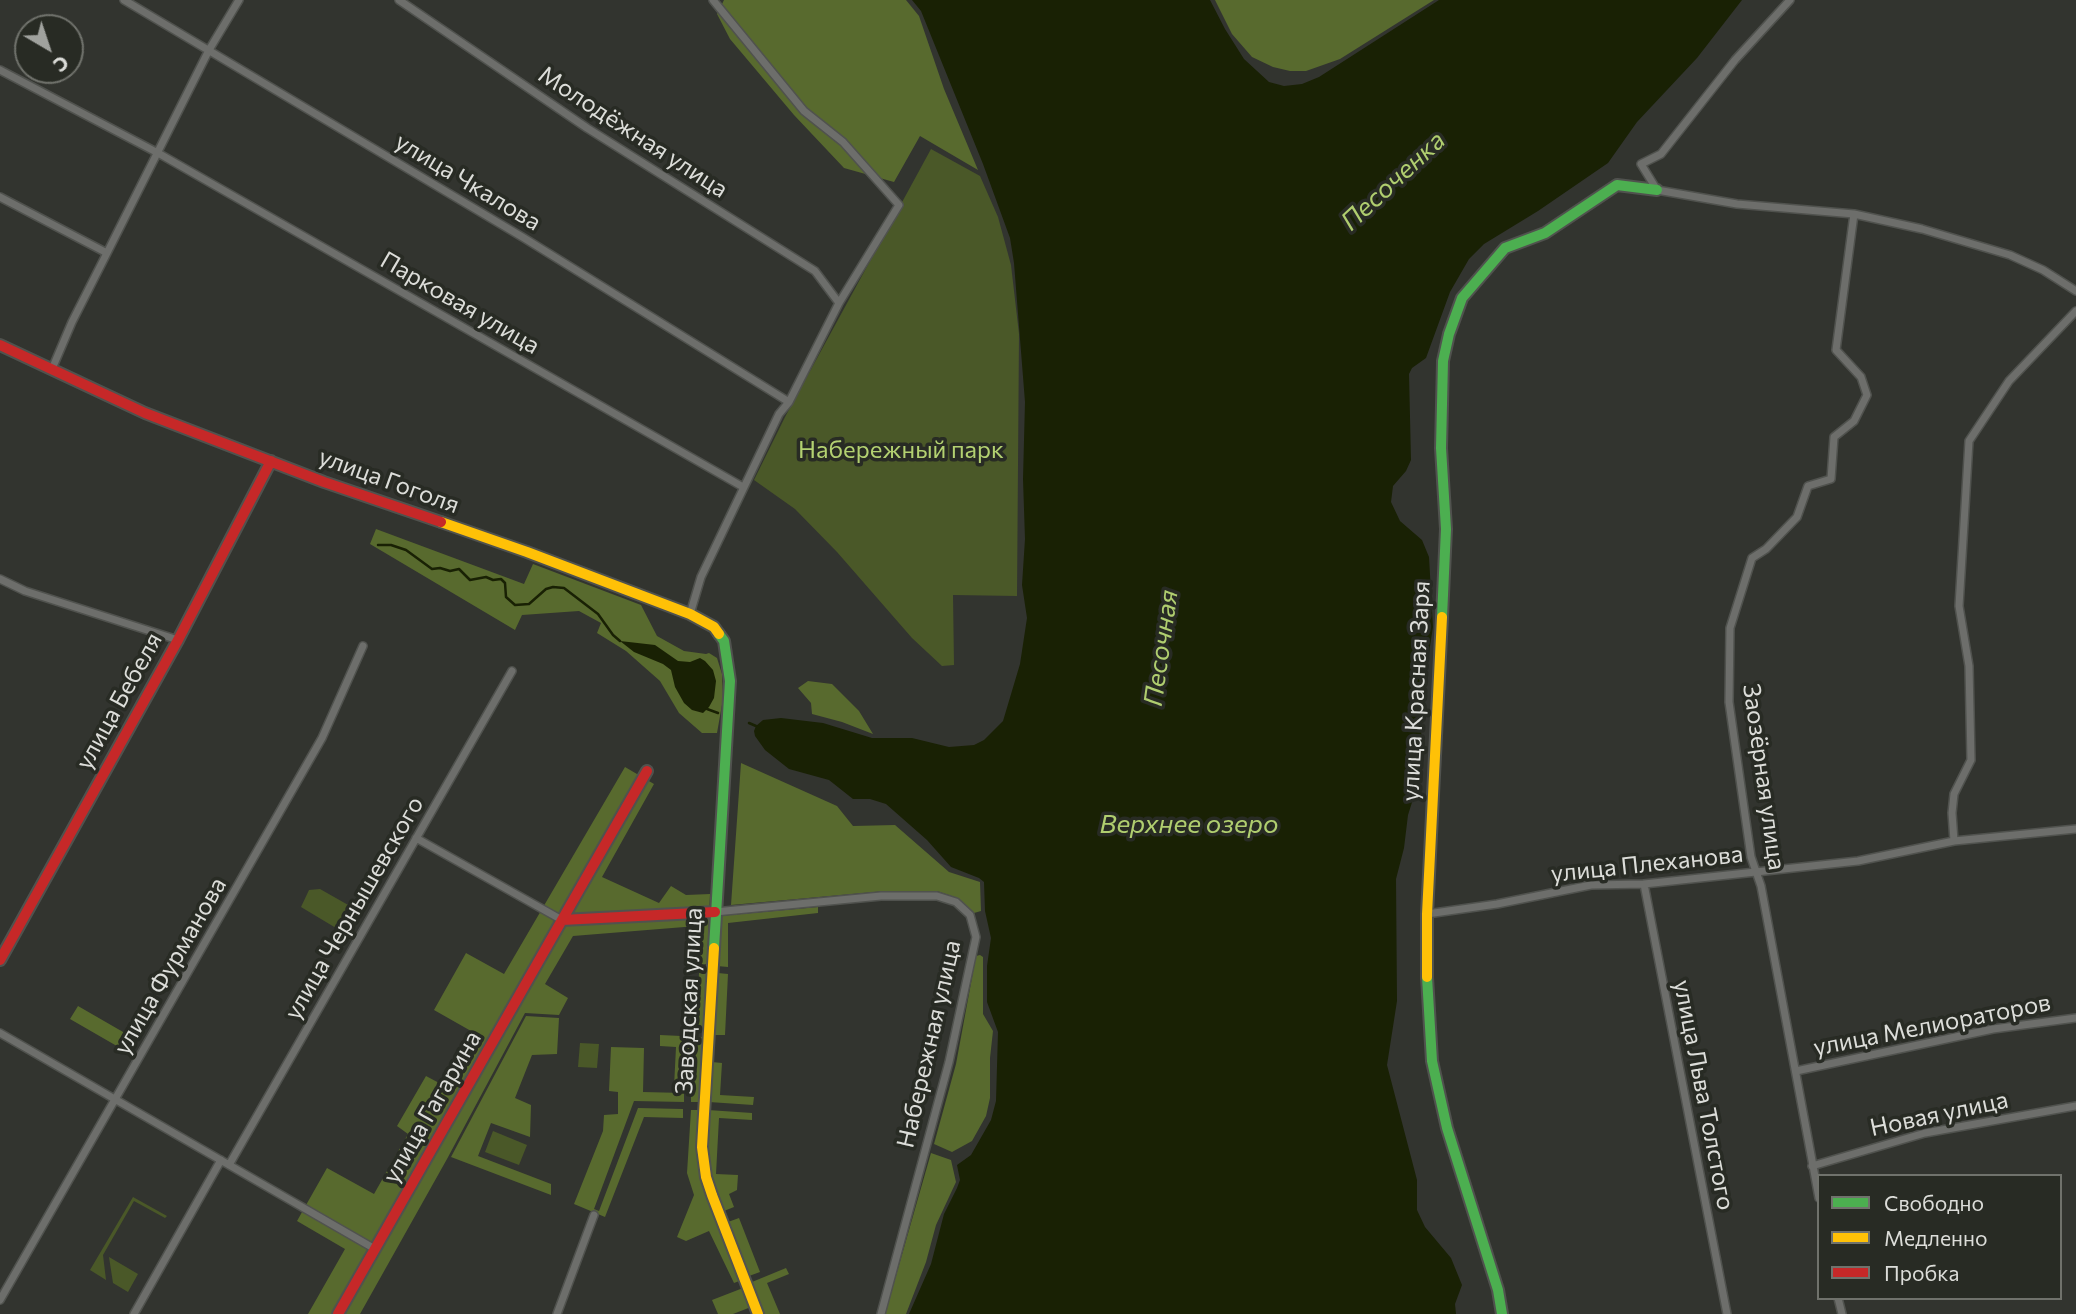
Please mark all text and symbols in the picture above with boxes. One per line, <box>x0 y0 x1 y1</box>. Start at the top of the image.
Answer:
north arrow <box>14 14 84 84</box>
text: С <box>49 51 74 77</box>
street label: Молодёжная улица <box>533 60 733 204</box>
water label: Песоченка <box>1334 125 1452 237</box>
street label: улица Чкалова <box>390 127 546 237</box>
street label: Парковая улица <box>375 246 545 360</box>
park label: Набережный парк <box>798 436 1004 464</box>
street label: улица Гоголя <box>315 442 463 520</box>
street label: улица Красная Заря <box>1396 580 1436 802</box>
water label: Песочная <box>1137 588 1185 708</box>
street label: улица Бебеля <box>70 628 168 774</box>
street label: Заозёрная улица <box>1737 682 1791 872</box>
street label: улица Чернышевского <box>278 791 430 1025</box>
water label: Верхнее озеро <box>1100 808 1278 840</box>
street label: улица Плеханова <box>1549 840 1745 888</box>
street label: улица Фурманова <box>108 872 232 1060</box>
street label: Заводская улица <box>670 907 708 1095</box>
street label: Набережная улица <box>891 937 967 1151</box>
street label: улица Льва Толстого <box>1668 977 1740 1213</box>
street label: улица Мелиораторов <box>1811 988 2053 1062</box>
street label: улица Гагарина <box>377 1026 487 1188</box>
street label: Новая улица <box>1867 1085 2011 1143</box>
legend <box>1817 1174 2062 1300</box>
text: Свободно <box>1884 1190 1984 1215</box>
text: Медленно <box>1884 1225 1988 1250</box>
text: Пробка <box>1884 1260 1959 1285</box>

